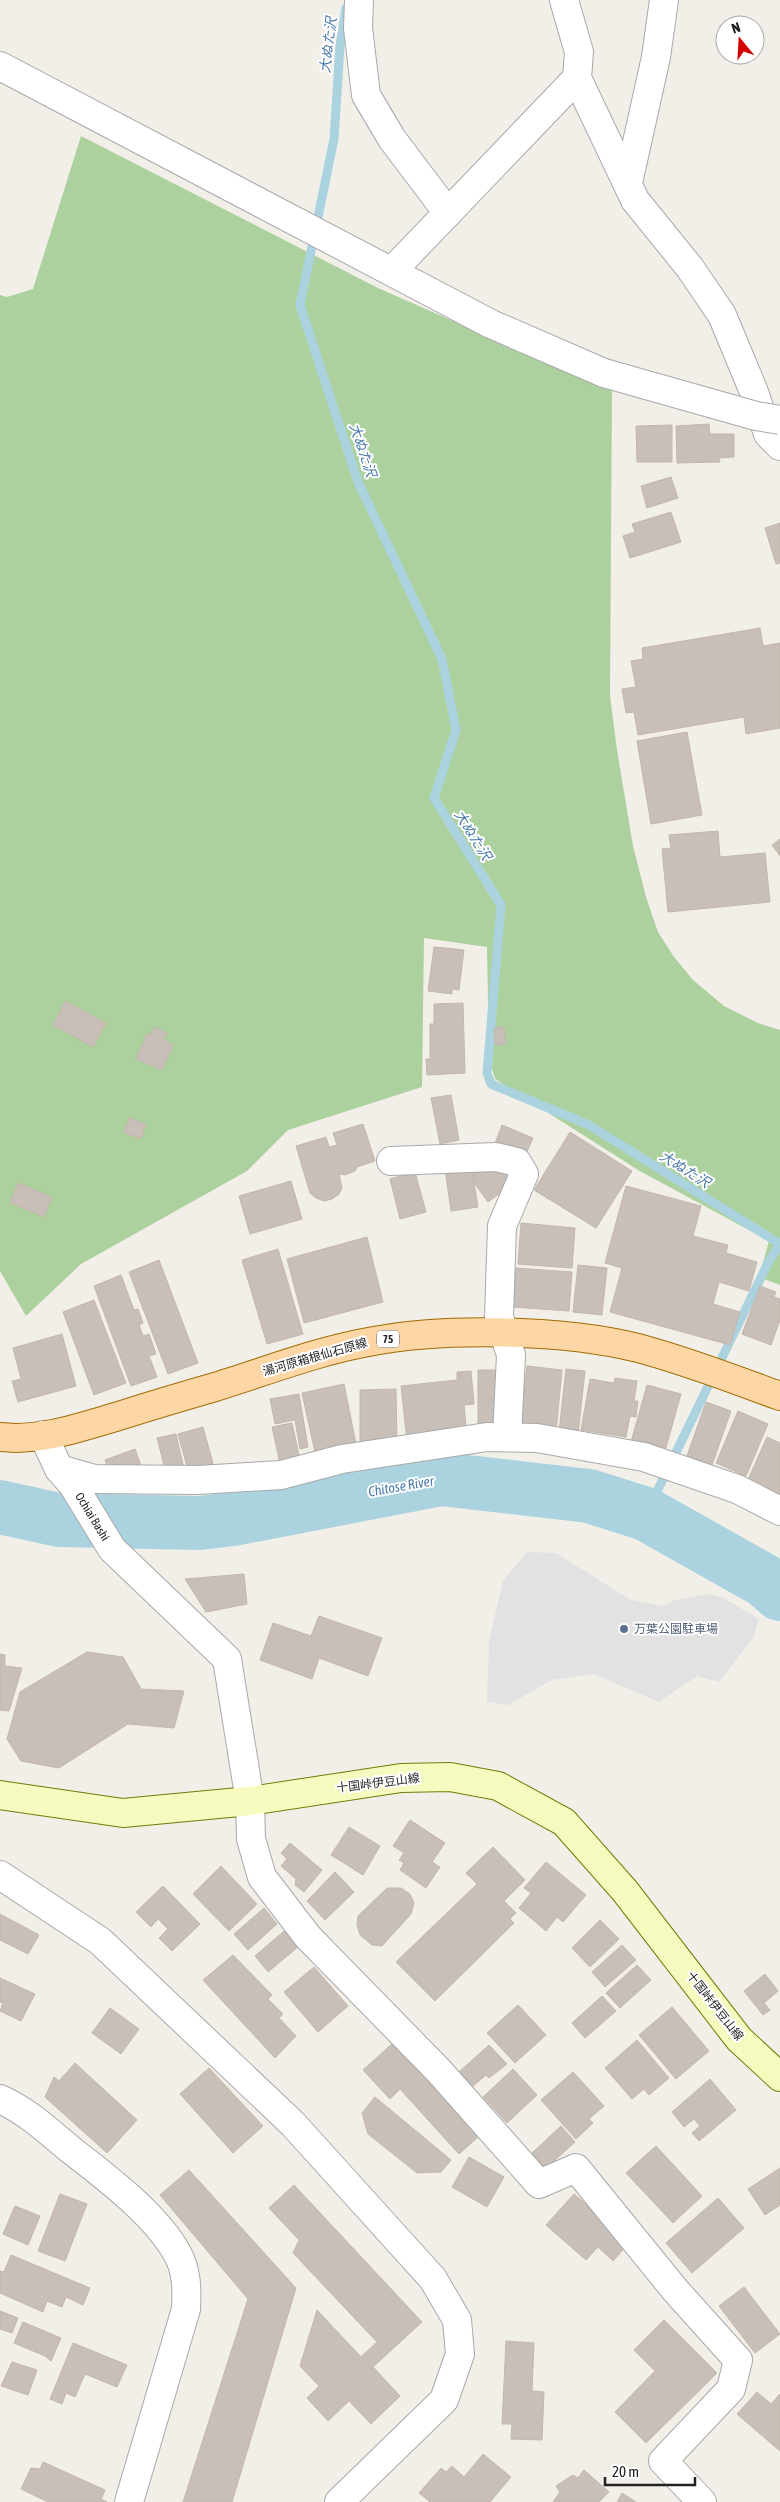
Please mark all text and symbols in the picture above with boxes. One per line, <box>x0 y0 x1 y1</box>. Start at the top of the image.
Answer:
water label: 大ぬた沢 <box>317 14 340 74</box>
north arrow <box>715 15 765 65</box>
text: N <box>730 19 742 37</box>
water label: 大ぬた沢 <box>346 421 380 481</box>
water label: 大ぬた沢 <box>451 807 496 865</box>
water label: 大ぬた沢 <box>657 1147 715 1192</box>
road number: 75 <box>377 1330 399 1348</box>
street label: 湯河原箱根仙石原線 <box>261 1335 369 1379</box>
water label: Chitose River <box>367 1472 436 1500</box>
street label: Ochiai Bashi <box>72 1490 112 1544</box>
place label: 万葉公園駐車場 <box>634 1622 718 1636</box>
marker: 万葉公園駐車場 <box>618 1623 630 1635</box>
street label: 十国峠伊豆山線 <box>335 1771 421 1795</box>
street label: 十国峠伊豆山線 <box>684 1969 746 2043</box>
scale bar <box>605 2454 695 2486</box>
text: 20 m <box>612 2463 639 2480</box>

